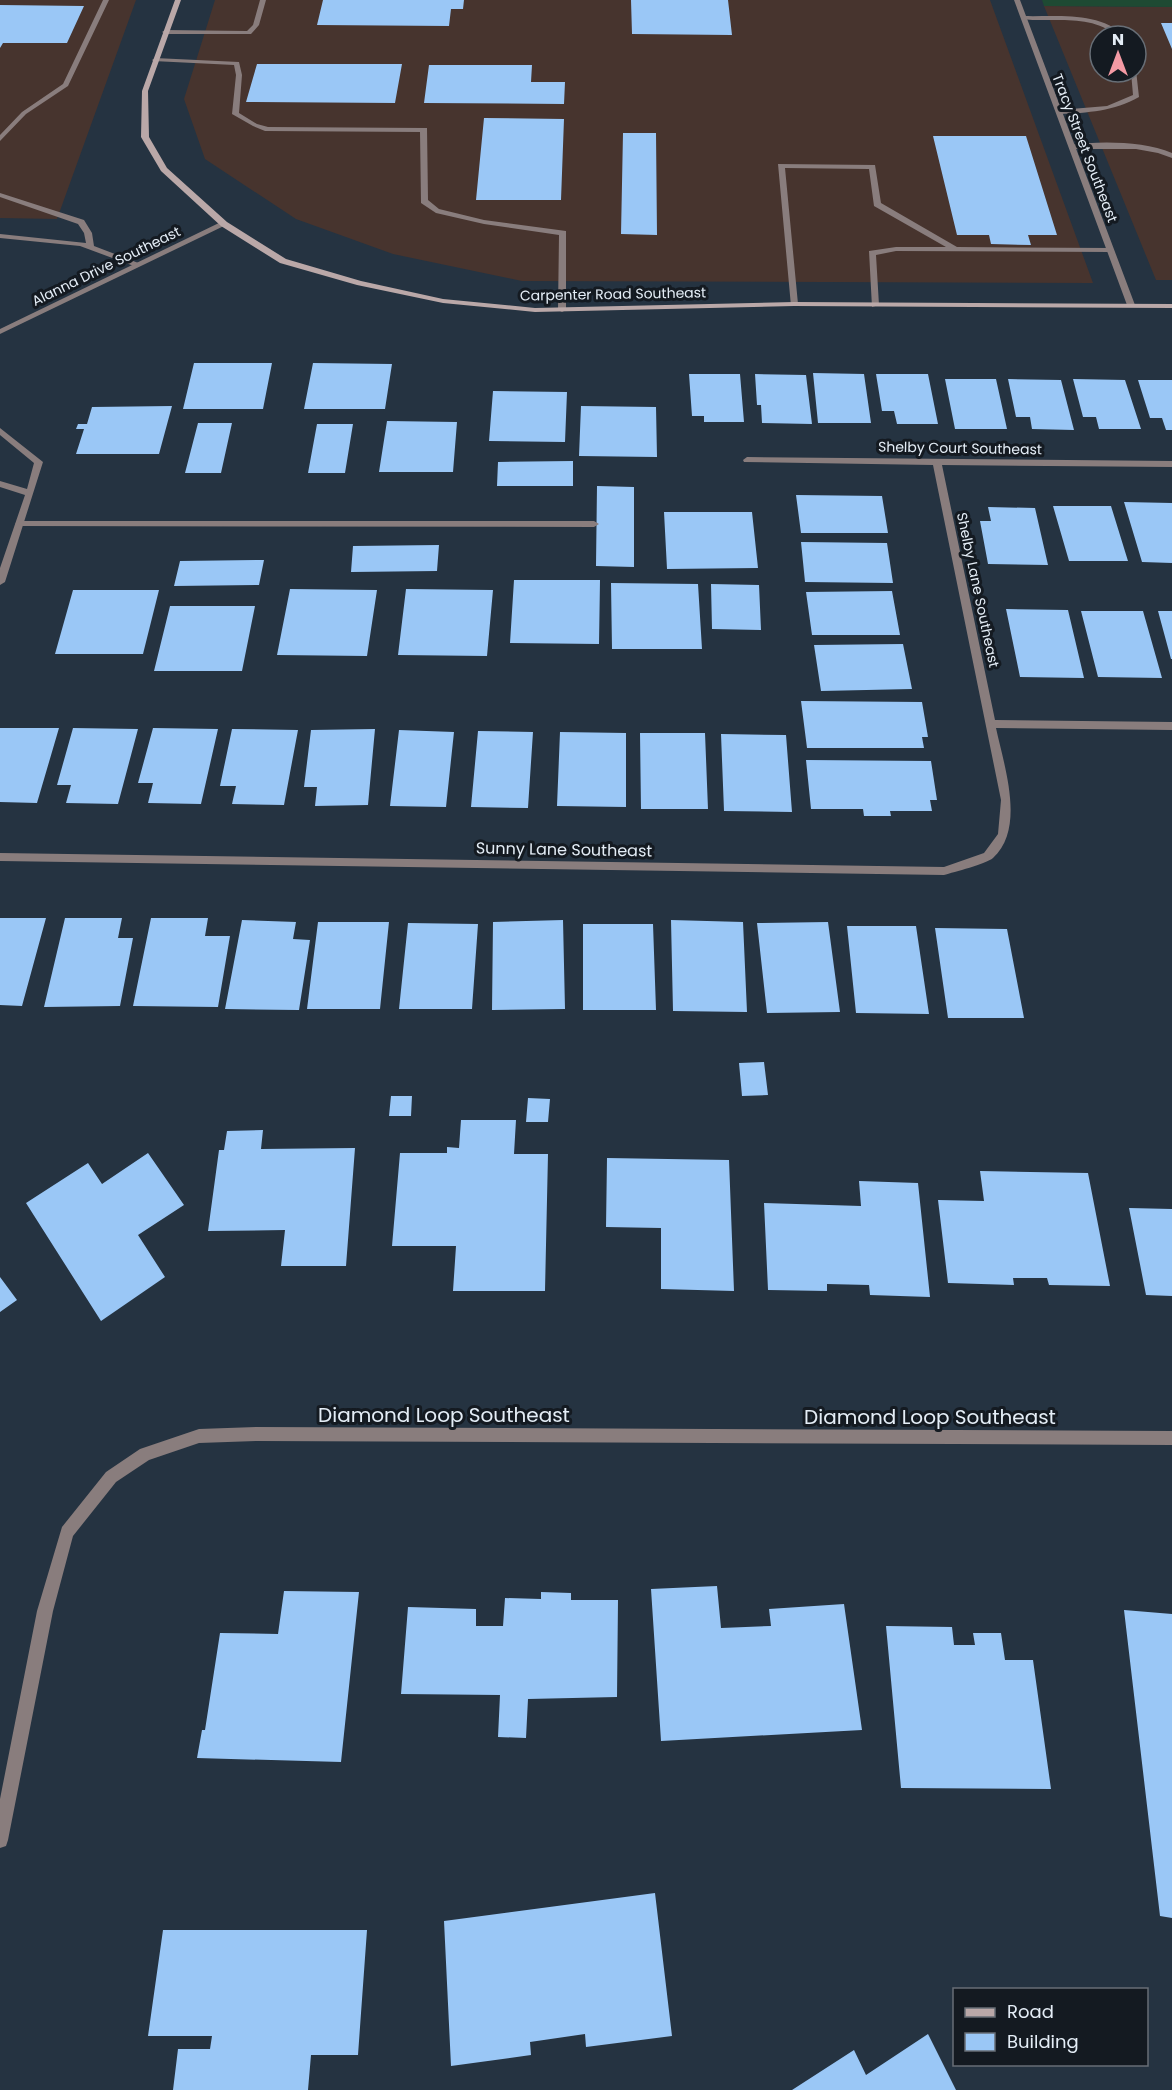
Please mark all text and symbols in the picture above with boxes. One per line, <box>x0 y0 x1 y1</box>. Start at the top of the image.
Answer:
north arrow <box>1088 24 1148 84</box>
text: N <box>1112 28 1124 51</box>
street label: Tracy Street Southeast <box>1047 71 1123 225</box>
street label: Alanna Drive Southeast <box>28 221 184 311</box>
street label: Carpenter Road Southeast <box>520 282 706 306</box>
street label: Shelby Court Southeast <box>878 437 1042 459</box>
street label: Shelby Lane Southeast <box>952 511 1004 669</box>
street label: Sunny Lane Southeast <box>476 836 653 863</box>
street label: Diamond Loop Southeast <box>318 1401 570 1429</box>
street label: Diamond Loop Southeast <box>804 1403 1056 1431</box>
legend <box>953 1988 1148 2066</box>
text: Road <box>1007 1999 1054 2024</box>
text: Building <box>1007 2029 1079 2054</box>

